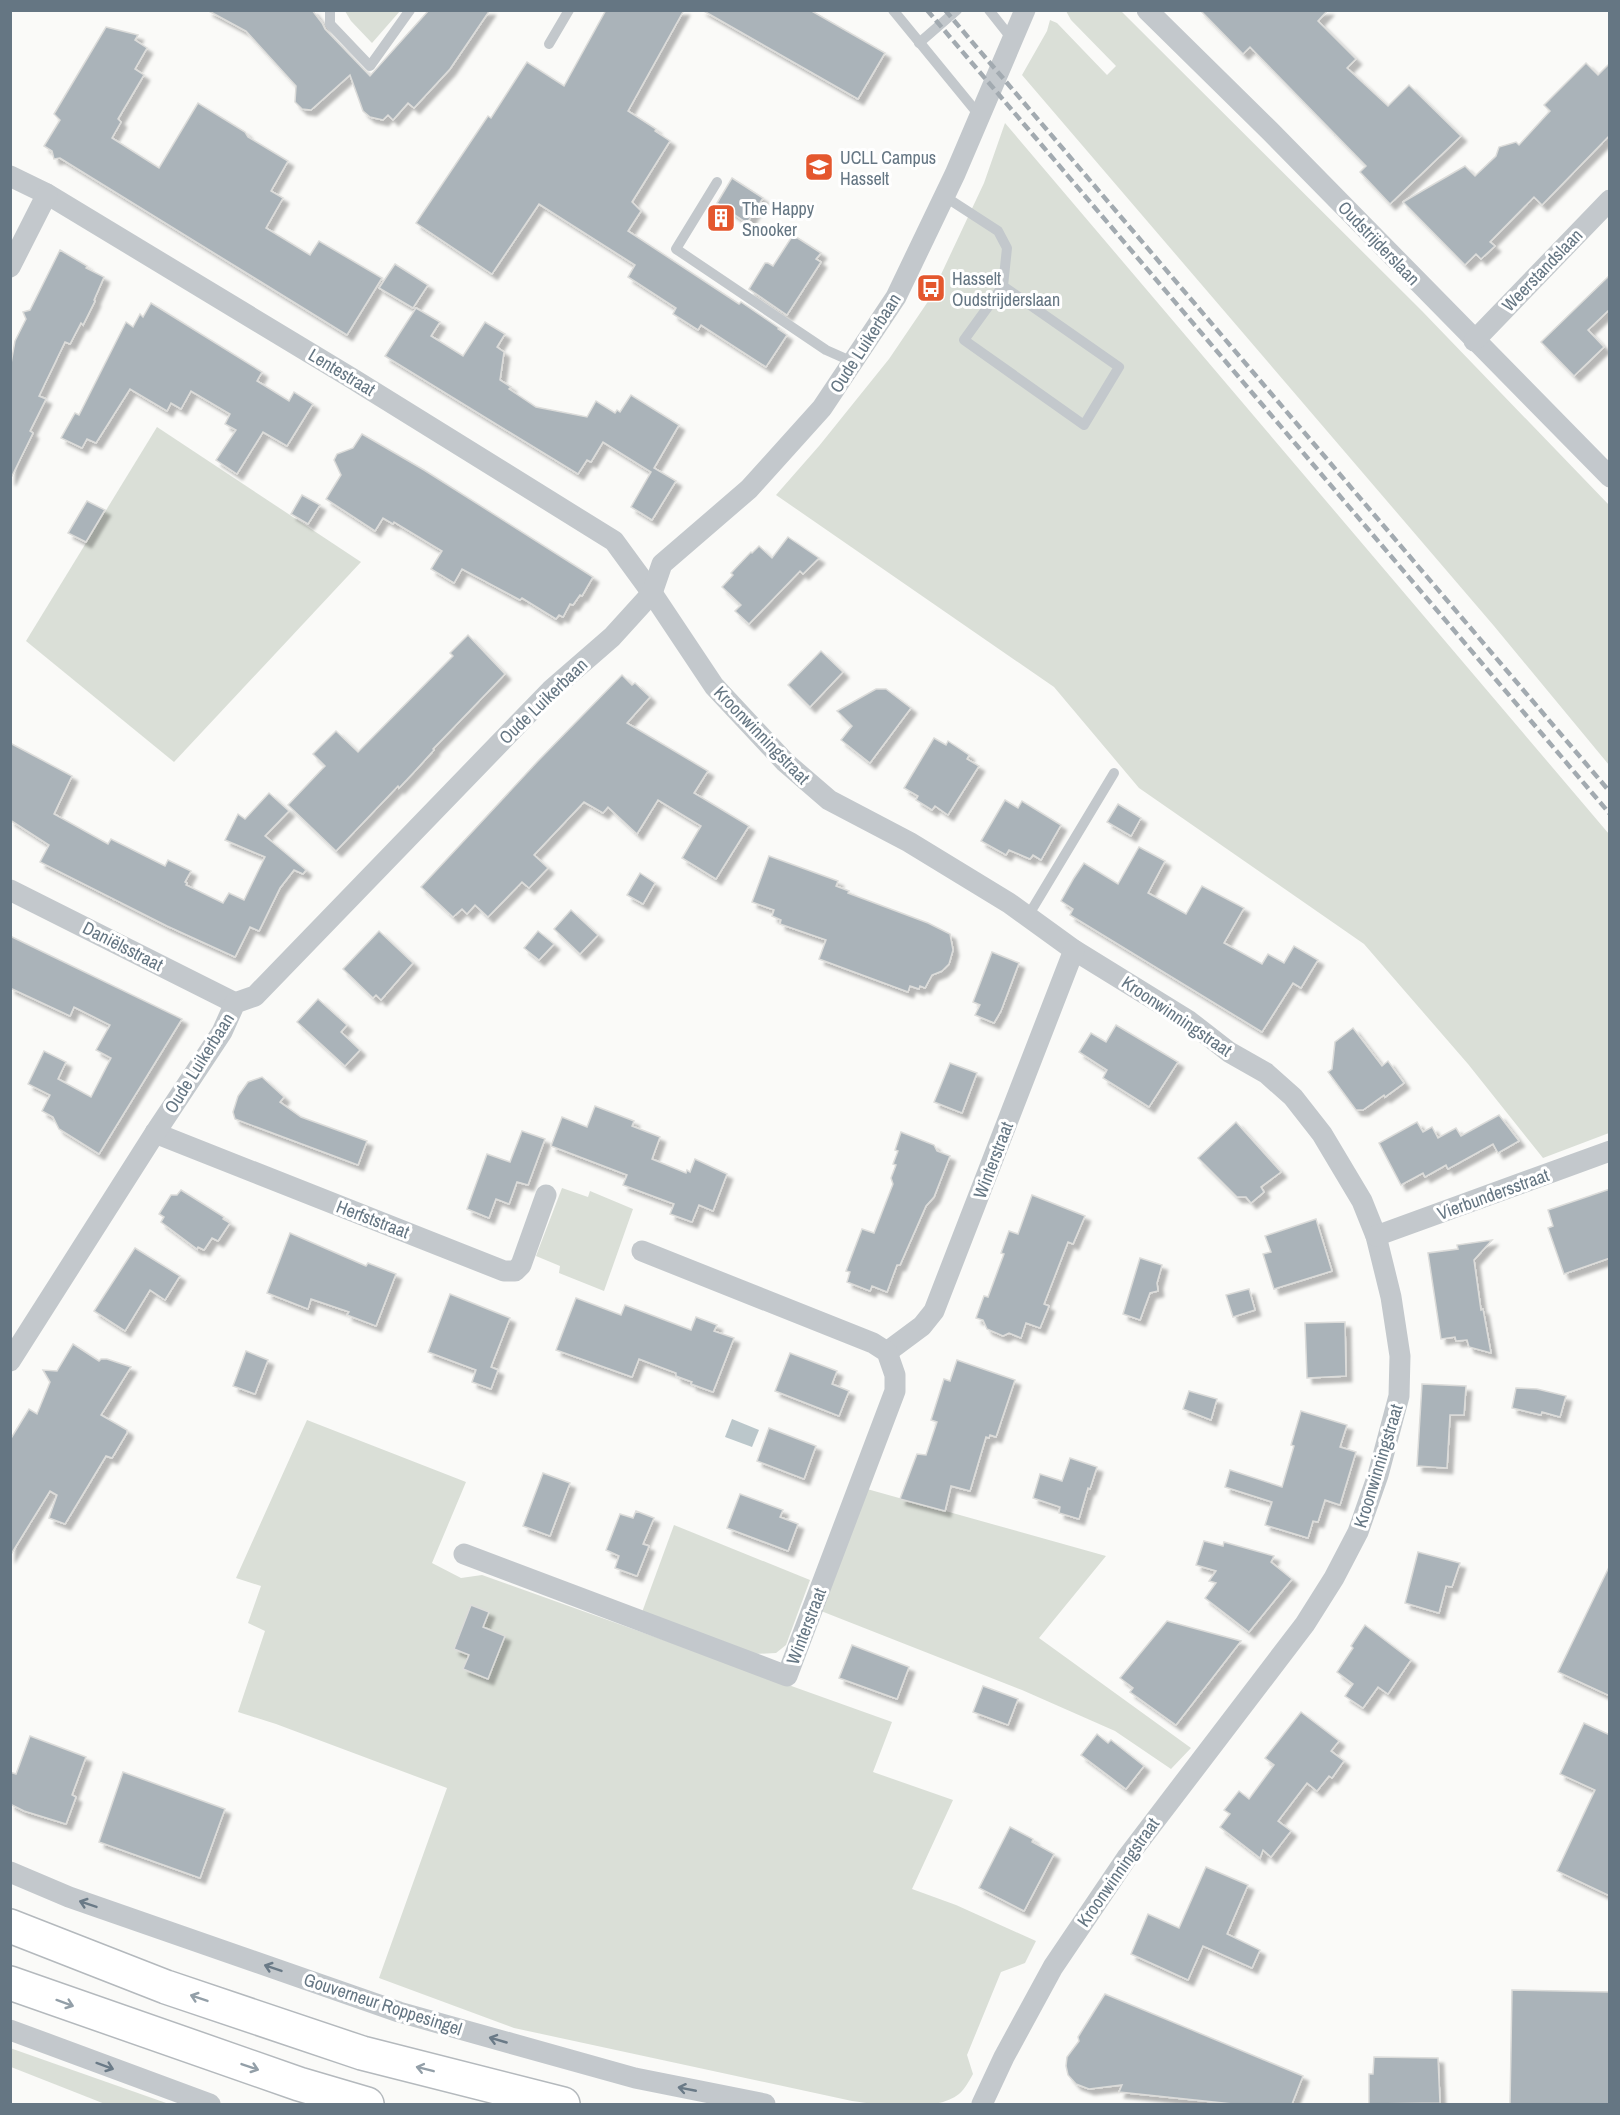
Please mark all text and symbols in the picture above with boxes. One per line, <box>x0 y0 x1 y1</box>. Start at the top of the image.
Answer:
place label: UCLL Campus Hasselt <box>840 145 936 191</box>
school or university icon: UCLL Campus Hasselt <box>803 151 835 183</box>
street label: Oudstrijderslaan <box>1332 195 1426 291</box>
place label: The Happy Snooker <box>742 196 815 242</box>
building icon: The Happy Snooker <box>705 202 737 234</box>
street label: Weerstandslaan <box>1496 223 1588 317</box>
place label: Hasselt Oudstrijderslaan <box>952 266 1060 312</box>
bus stop icon: Hasselt Oudstrijderslaan <box>915 272 947 304</box>
street label: Oude Luikerbaan <box>823 288 907 398</box>
street label: Lentestraat <box>304 342 380 402</box>
street label: Oude Luikerbaan <box>493 652 593 750</box>
street label: Kroonwinningstraat <box>709 680 815 790</box>
street label: Daniëlsstraat <box>79 915 167 977</box>
street label: Kroonwinningstraat <box>1117 970 1237 1062</box>
street label: Oude Luikerbaan <box>158 1008 240 1118</box>
street label: Winterstraat <box>967 1118 1019 1202</box>
street label: Vierbundersstraat <box>1434 1162 1552 1226</box>
street label: Herfststraat <box>333 1194 413 1244</box>
street label: Kroonwinningstraat <box>1347 1401 1409 1531</box>
street label: Winterstraat <box>780 1584 832 1668</box>
street label: Kroonwinningstraat <box>1071 1812 1165 1932</box>
one-way arrow <box>80 1898 98 1909</box>
one-way arrow <box>264 1961 283 1972</box>
street label: Gouverneur Roppesingel <box>301 1967 465 2041</box>
one-way arrow <box>190 1991 209 2002</box>
one-way arrow <box>56 1998 74 2009</box>
one-way arrow <box>489 2034 508 2045</box>
one-way arrow <box>95 2061 113 2072</box>
one-way arrow <box>240 2063 258 2074</box>
one-way arrow <box>416 2063 435 2074</box>
one-way arrow <box>678 2083 697 2094</box>

